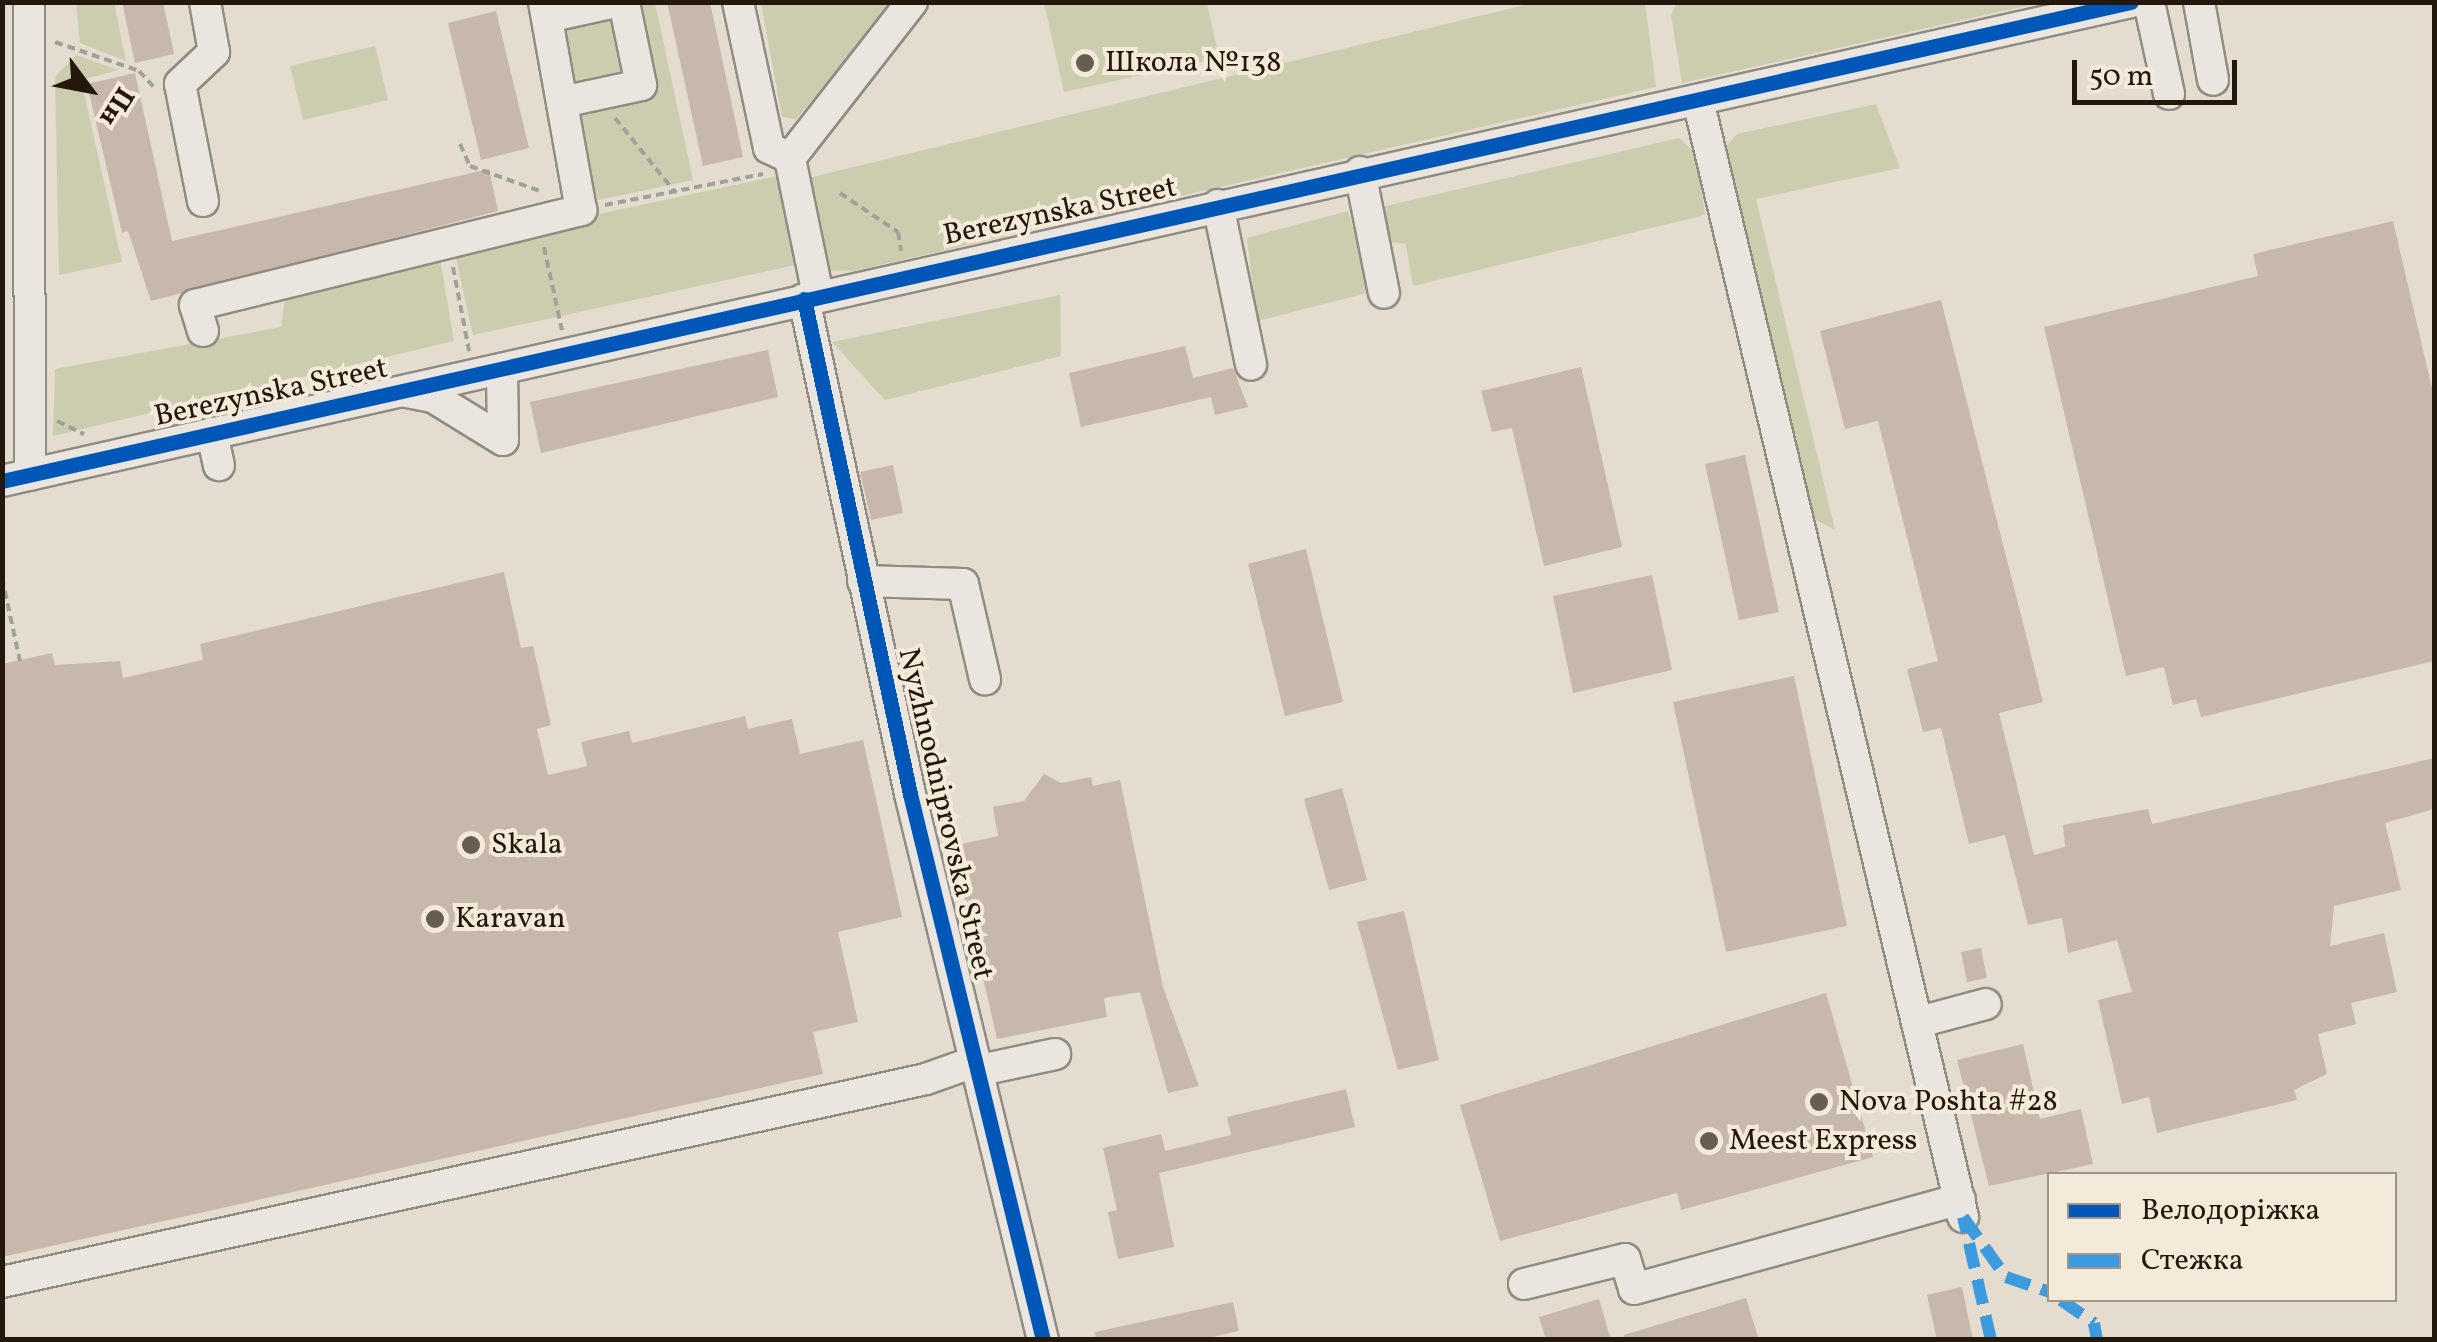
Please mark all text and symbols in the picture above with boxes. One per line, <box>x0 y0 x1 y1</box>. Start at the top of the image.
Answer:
north arrow <box>40 40 140 140</box>
scale bar <box>2077 40 2242 102</box>
place label: Школа №138 <box>1105 45 1281 81</box>
marker: Школа №138 <box>1074 52 1096 74</box>
text: 50 m <box>2089 56 2153 98</box>
text: Пн <box>89 79 143 133</box>
street label: Berezynska Street <box>940 170 1180 254</box>
street label: Berezynska Street <box>151 351 391 435</box>
street label: Nyzhnodniprovska Street <box>889 645 1001 983</box>
place label: Skala <box>491 827 563 863</box>
marker: Skala <box>460 834 482 856</box>
place label: Karavan <box>455 901 566 937</box>
marker: Karavan <box>424 908 446 930</box>
place label: Nova Poshta #28 <box>1839 1084 2058 1120</box>
marker: Nova Poshta #28 <box>1808 1091 1830 1113</box>
place label: Meest Express <box>1729 1123 1917 1159</box>
marker: Meest Express <box>1698 1130 1720 1152</box>
legend <box>2047 1172 2397 1302</box>
text: Велодоріжка <box>2141 1190 2320 1232</box>
text: Стежка <box>2141 1240 2244 1282</box>

